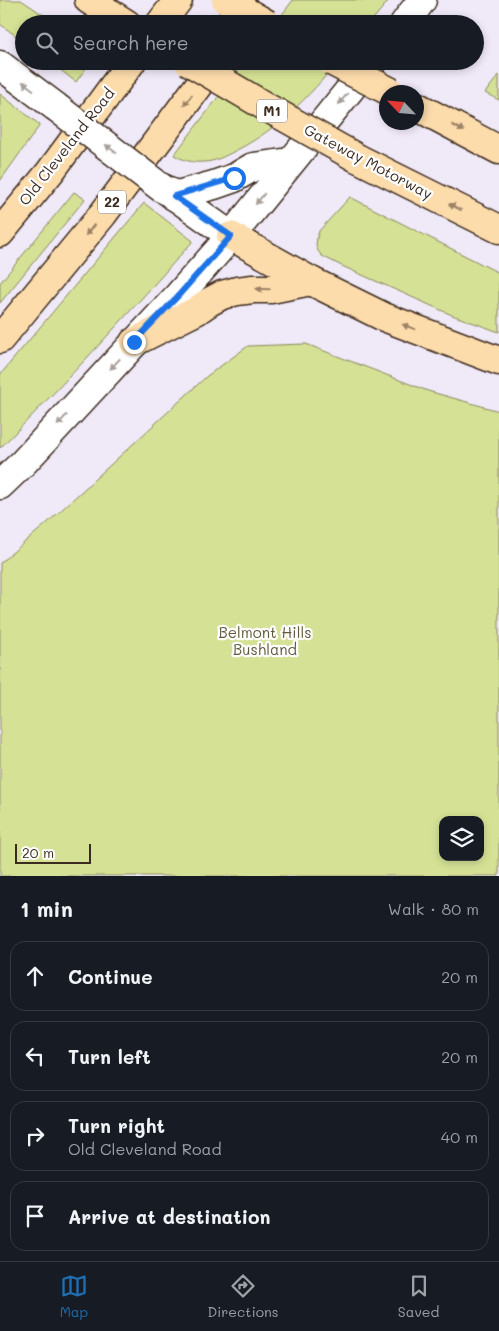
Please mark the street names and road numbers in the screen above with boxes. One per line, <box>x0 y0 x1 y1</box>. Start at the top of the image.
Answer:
street label: Old Cleveland Road <box>14 83 118 209</box>
road number: M1 <box>257 100 287 122</box>
street label: Gateway Motorway <box>301 119 436 204</box>
road number: 22 <box>98 190 126 213</box>

